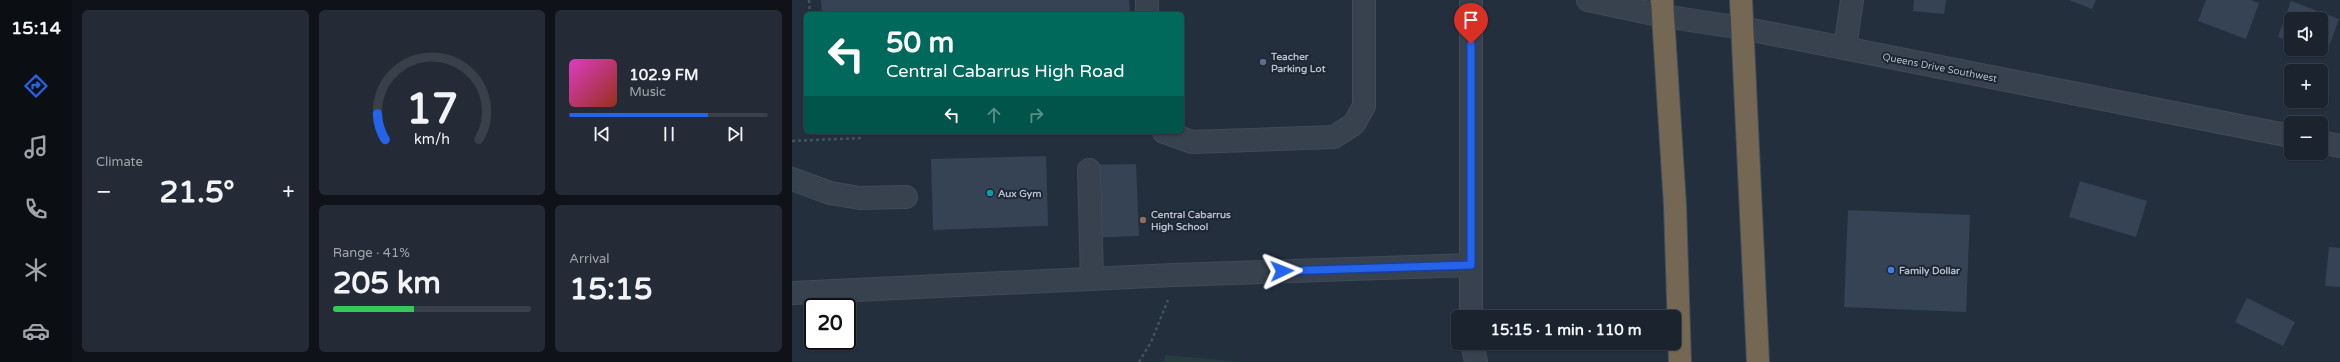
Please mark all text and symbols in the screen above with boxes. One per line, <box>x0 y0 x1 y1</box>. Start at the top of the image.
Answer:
pin <box>1454 3 1488 44</box>
icon: arrive <box>1460 9 1482 31</box>
map controls <box>2284 12 2328 160</box>
button: sound <box>2284 12 2328 56</box>
text: 15:14 <box>11 17 61 39</box>
text: 50 m <box>886 26 954 60</box>
icon: left <box>820 28 872 80</box>
place label: Teacher Parking Lot <box>1270 51 1326 75</box>
street label: Queens Drive Southwest <box>1882 51 1998 85</box>
marker: Teacher Parking Lot <box>1258 57 1268 67</box>
text: Central Cabarrus High Road <box>886 60 1125 82</box>
button: + <box>2284 64 2328 108</box>
text: 102.9 FM <box>629 66 698 84</box>
icon: directions <box>22 72 50 100</box>
text: Music <box>629 84 666 100</box>
text: 17 <box>406 85 458 135</box>
icon: left <box>941 104 963 126</box>
icon: ahead <box>983 104 1005 126</box>
icon: right <box>1025 104 1047 126</box>
button: − <box>2284 116 2328 160</box>
icon: previous <box>591 123 613 145</box>
icon: pause <box>658 123 680 145</box>
icon: next <box>724 123 746 145</box>
text: km/h <box>414 131 450 148</box>
icon: music <box>22 133 50 161</box>
text: Climate <box>96 154 143 170</box>
text: 21.5° <box>159 174 235 211</box>
text: − <box>96 179 112 205</box>
text: + <box>282 179 295 205</box>
marker: Aux Gym <box>985 188 995 198</box>
place label: Aux Gym <box>998 188 1041 200</box>
icon: phone <box>22 195 50 223</box>
place label: Central Cabarrus High School <box>1151 209 1231 233</box>
marker: Central Cabarrus High School <box>1138 215 1148 225</box>
text: Range · 41% <box>333 245 410 261</box>
position arrow <box>1261 250 1303 292</box>
text: Arrival <box>569 251 610 267</box>
icon: climate <box>22 256 50 284</box>
text: 205 km <box>333 265 441 302</box>
marker: Family Dollar <box>1886 265 1896 275</box>
place label: Family Dollar <box>1899 265 1960 277</box>
text: 15:15 <box>569 271 653 308</box>
speed limit sign: 20 <box>804 298 856 350</box>
icon: car <box>22 317 50 345</box>
text: 15:15 · 1 min · 110 m <box>1491 321 1641 339</box>

